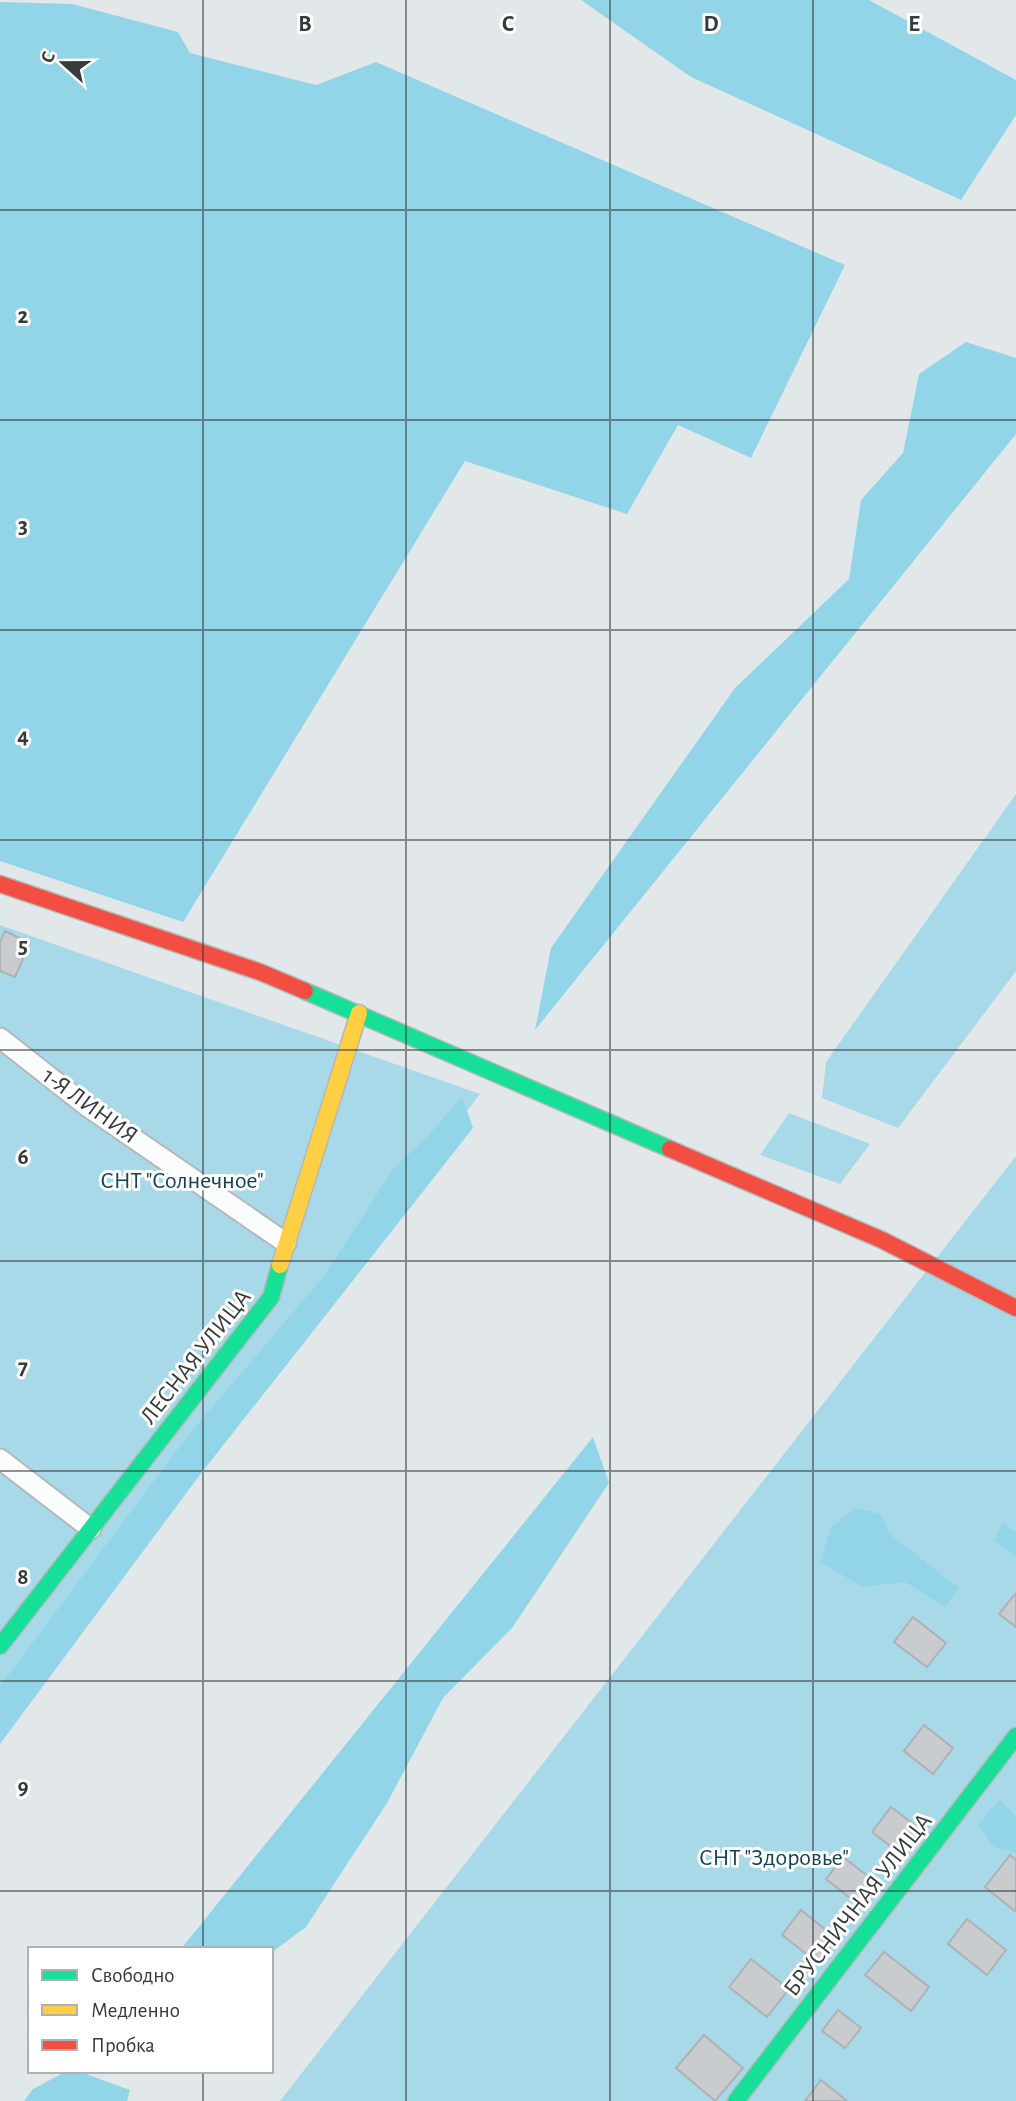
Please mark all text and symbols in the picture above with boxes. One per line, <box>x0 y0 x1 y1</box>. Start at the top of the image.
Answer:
text: B <box>298 13 312 36</box>
text: C <box>502 13 514 36</box>
text: D <box>703 13 719 36</box>
text: E <box>908 13 920 36</box>
north arrow <box>28 28 98 98</box>
text: С <box>38 49 59 66</box>
text: 2 <box>18 305 29 328</box>
text: 3 <box>18 515 28 538</box>
text: 4 <box>17 725 29 748</box>
text: 5 <box>18 935 28 958</box>
street label: 1-Я ЛИНИЯ <box>38 1064 142 1148</box>
text: 6 <box>17 1146 29 1169</box>
park label: СНТ "Солнечное" <box>100 1169 264 1193</box>
street label: ЛЕСНАЯ УЛИЦА <box>136 1285 256 1429</box>
text: 7 <box>18 1356 28 1379</box>
text: 8 <box>17 1566 29 1589</box>
text: 9 <box>17 1776 29 1799</box>
street label: БРУСНИЧНАЯ УЛИЦА <box>779 1809 937 2001</box>
park label: СНТ "Здоровье" <box>699 1846 849 1870</box>
legend <box>28 1947 273 2073</box>
text: Свободно <box>91 1965 175 1986</box>
text: Медленно <box>91 2000 180 2021</box>
text: Пробка <box>91 2035 155 2056</box>

